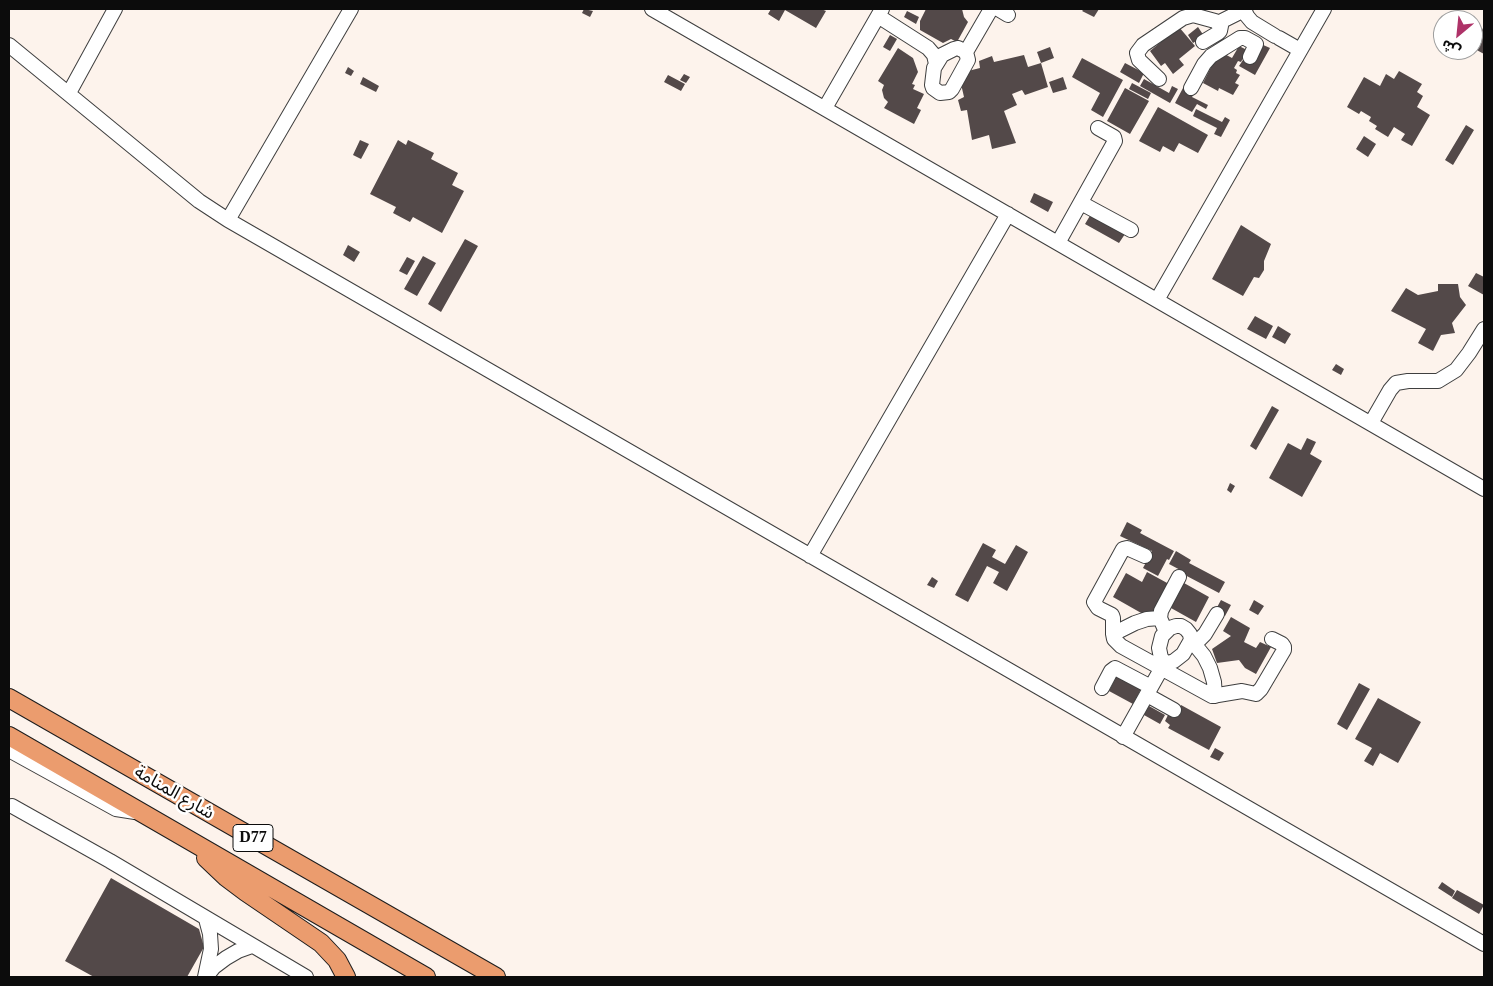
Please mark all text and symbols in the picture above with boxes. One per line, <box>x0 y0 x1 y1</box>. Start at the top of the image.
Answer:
north arrow <box>1433 10 1483 60</box>
text: ش <box>1439 37 1463 59</box>
street label: شارع المنامة <box>130 762 218 824</box>
road number: D77 <box>233 824 273 851</box>

